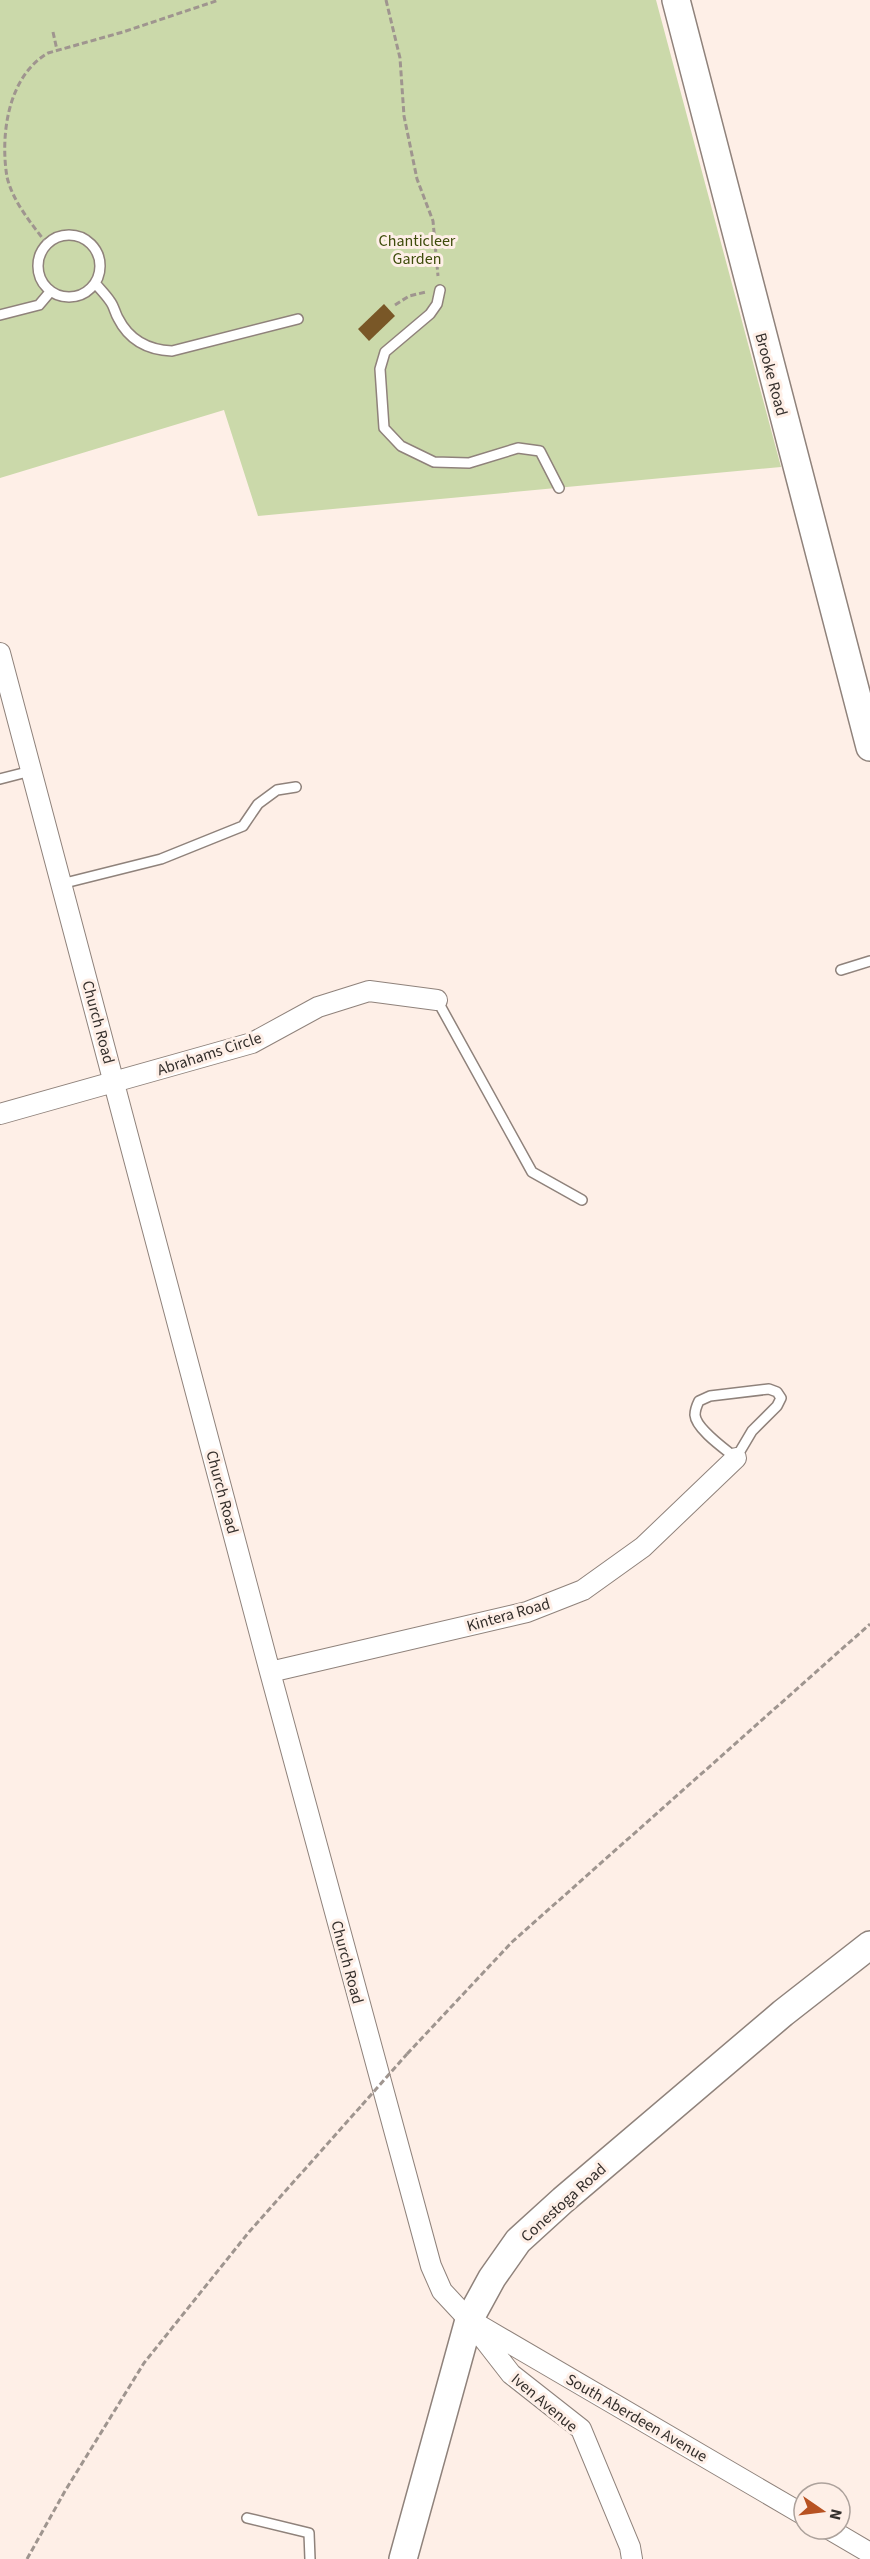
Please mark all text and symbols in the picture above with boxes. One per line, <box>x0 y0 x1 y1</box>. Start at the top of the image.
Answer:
park label: Chanticleer Garden <box>379 230 456 270</box>
street label: Brooke Road <box>749 330 793 418</box>
street label: Church Road <box>76 978 120 1066</box>
street label: Abrahams Circle <box>154 1027 264 1081</box>
street label: Church Road <box>200 1448 244 1536</box>
street label: Kintera Road <box>464 1593 553 1637</box>
street label: Church Road <box>325 1918 369 2006</box>
street label: Conestoga Road <box>516 2158 611 2247</box>
street label: Iven Avenue <box>506 2368 582 2437</box>
street label: South Aberdeen Avenue <box>562 2368 711 2467</box>
north arrow <box>792 2481 852 2541</box>
text: N <box>824 2507 848 2522</box>

